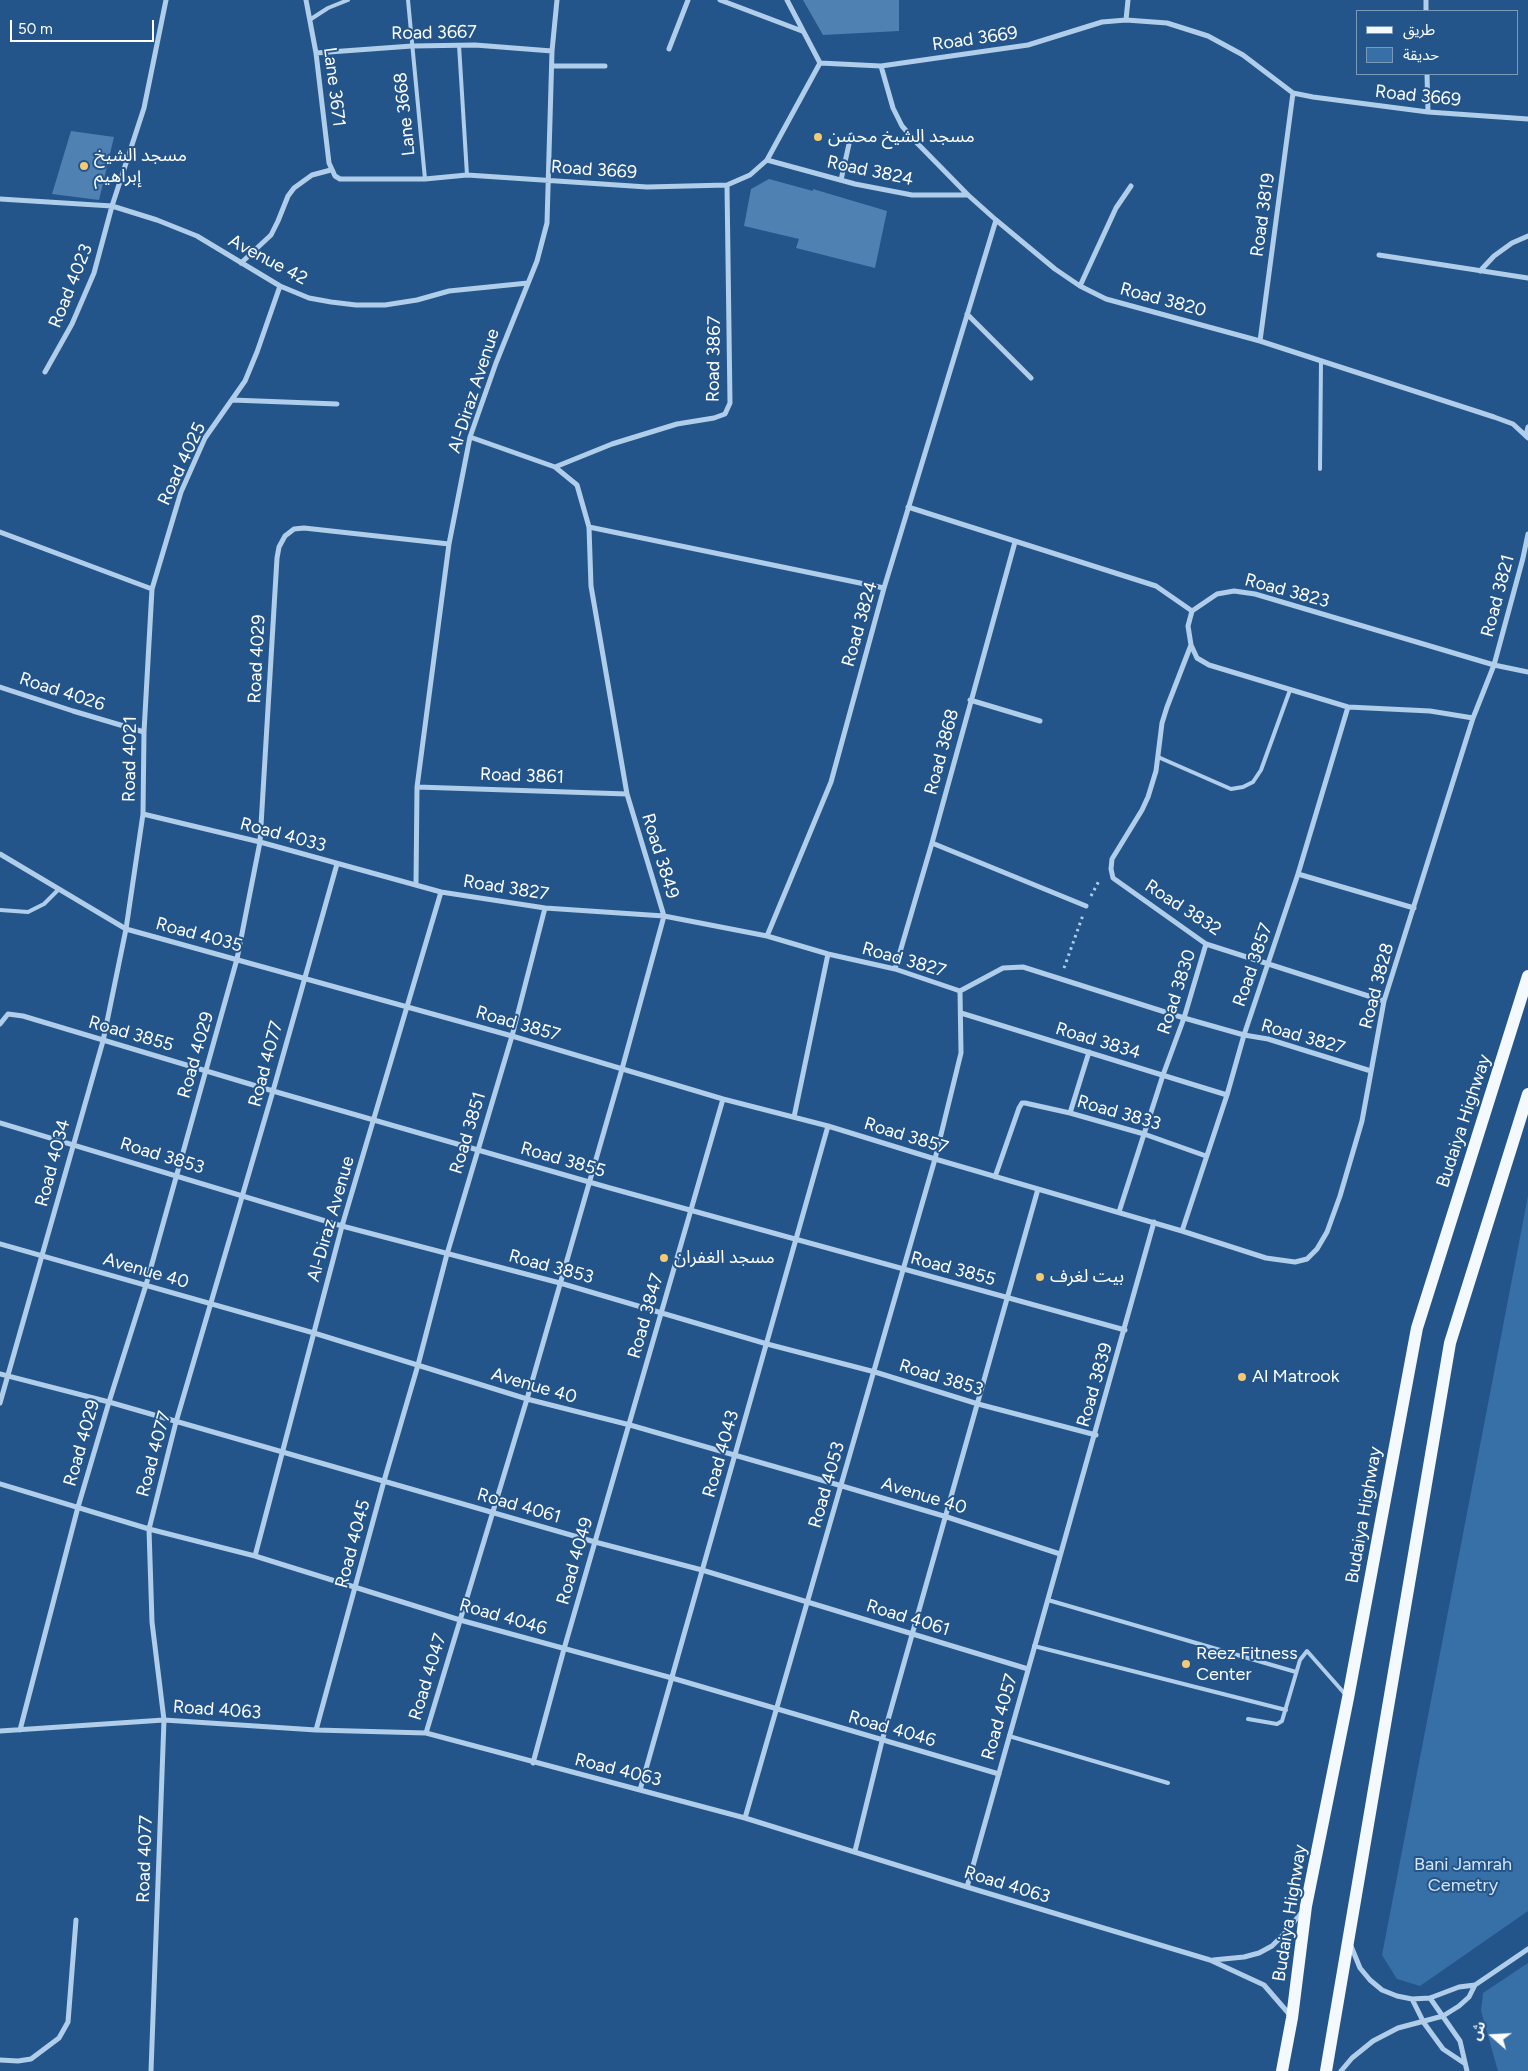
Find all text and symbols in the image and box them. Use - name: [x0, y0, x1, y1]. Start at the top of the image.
- scale bar: [12, 10, 156, 42]
- legend: [1356, 10, 1518, 75]
- text: 50 m: [18, 20, 53, 38]
- street label: Road 3667: [391, 21, 477, 45]
- text: طريق: [1403, 21, 1435, 39]
- street label: Road 3669: [931, 22, 1019, 56]
- street label: Lane 3671: [318, 46, 350, 128]
- text: حديقة: [1403, 46, 1439, 64]
- street label: Lane 3668: [390, 71, 420, 157]
- street label: Road 3669: [1374, 81, 1462, 111]
- place label: مسجد الشيخ محسن: [828, 126, 975, 148]
- marker: مسجد الشيخ محسن: [812, 131, 824, 143]
- place label: مسجد الشيخ إبراهيم: [94, 145, 187, 188]
- street label: Road 3824: [825, 151, 915, 191]
- street label: Road 3669: [550, 156, 638, 184]
- marker: مسجد الشيخ إبراهيم: [78, 160, 90, 172]
- street label: Road 3819: [1246, 172, 1280, 258]
- street label: Avenue 42: [225, 230, 311, 290]
- street label: Road 4023: [44, 241, 98, 331]
- street label: Road 3820: [1118, 278, 1208, 322]
- street label: Road 3867: [702, 316, 726, 402]
- street label: Al-Diraz Avenue: [444, 326, 504, 456]
- street label: Road 4025: [153, 419, 211, 509]
- street label: Road 3821: [1477, 553, 1519, 639]
- street label: Road 3823: [1242, 569, 1332, 613]
- street label: Road 3824: [837, 579, 883, 669]
- street label: Road 4029: [244, 614, 270, 704]
- street label: Road 4026: [16, 668, 108, 716]
- street label: Road 3868: [920, 707, 964, 797]
- street label: Road 4021: [118, 716, 142, 802]
- street label: Road 3861: [479, 764, 565, 788]
- street label: Road 3849: [637, 811, 683, 901]
- street label: Road 4033: [238, 813, 328, 857]
- street label: Road 3827: [462, 871, 550, 905]
- street label: Road 3832: [1141, 875, 1225, 941]
- street label: Road 4035: [153, 913, 245, 957]
- street label: Road 3857: [1229, 920, 1277, 1010]
- street label: Road 3827: [859, 938, 949, 982]
- street label: Road 3828: [1355, 941, 1399, 1031]
- street label: Road 3830: [1153, 947, 1201, 1037]
- street label: Road 3857: [473, 1002, 563, 1046]
- street label: Road 4029: [173, 1009, 219, 1101]
- street label: Road 3855: [86, 1012, 176, 1056]
- street label: Road 3827: [1258, 1015, 1348, 1059]
- street label: Road 3834: [1053, 1018, 1143, 1064]
- street label: Road 4077: [244, 1019, 288, 1109]
- street label: Budaiya Highway: [1432, 1052, 1496, 1190]
- street label: Road 3851: [445, 1089, 491, 1177]
- street label: Road 3833: [1075, 1091, 1163, 1135]
- street label: Road 3857: [861, 1113, 951, 1159]
- street label: Road 4034: [31, 1117, 75, 1209]
- street label: Road 3853: [117, 1133, 207, 1179]
- street label: Road 3855: [518, 1138, 608, 1182]
- street label: Al-Diraz Avenue: [303, 1154, 359, 1284]
- street label: Road 3853: [506, 1245, 596, 1289]
- place label: مسجد الغفران: [674, 1247, 775, 1269]
- street label: Road 3855: [908, 1247, 998, 1291]
- street label: Avenue 40: [101, 1248, 191, 1294]
- marker: مسجد الغفران: [658, 1252, 670, 1264]
- place label: بيت لغرف: [1050, 1266, 1124, 1288]
- street label: Road 3847: [624, 1271, 668, 1361]
- marker: بيت لغرف: [1034, 1271, 1046, 1283]
- street label: Road 3839: [1073, 1340, 1117, 1430]
- street label: Road 3853: [896, 1355, 986, 1401]
- street label: Avenue 40: [489, 1363, 579, 1409]
- place label: Al Matrook: [1252, 1366, 1339, 1388]
- marker: Al Matrook: [1236, 1371, 1248, 1383]
- street label: Road 4029: [59, 1397, 105, 1489]
- street label: Road 4043: [698, 1408, 744, 1500]
- street label: Road 4077: [132, 1409, 176, 1499]
- street label: Road 4053: [804, 1439, 850, 1531]
- street label: Budaiya Highway: [1341, 1445, 1387, 1585]
- street label: Avenue 40: [879, 1473, 969, 1519]
- street label: Road 4061: [475, 1484, 563, 1528]
- street label: Road 4045: [331, 1498, 375, 1590]
- street label: Road 4049: [552, 1515, 598, 1607]
- street label: Road 4046: [457, 1594, 549, 1640]
- street label: Road 4061: [864, 1595, 952, 1641]
- street label: Road 4047: [405, 1631, 451, 1723]
- place label: Reez Fitness Center: [1196, 1643, 1298, 1686]
- marker: Reez Fitness Center: [1180, 1658, 1192, 1670]
- street label: Road 4057: [977, 1671, 1023, 1763]
- street label: Road 4063: [172, 1696, 262, 1724]
- street label: Road 4046: [846, 1706, 938, 1752]
- street label: Road 4063: [572, 1749, 664, 1791]
- street label: Road 4077: [133, 1815, 157, 1903]
- street label: Budaiya Highway: [1269, 1843, 1311, 1983]
- park label: Bani Jamrah Cemetry: [1414, 1854, 1512, 1896]
- street label: Road 4063: [961, 1862, 1053, 1908]
- north arrow: [1468, 2011, 1518, 2061]
- text: ش: [1467, 2019, 1490, 2043]

